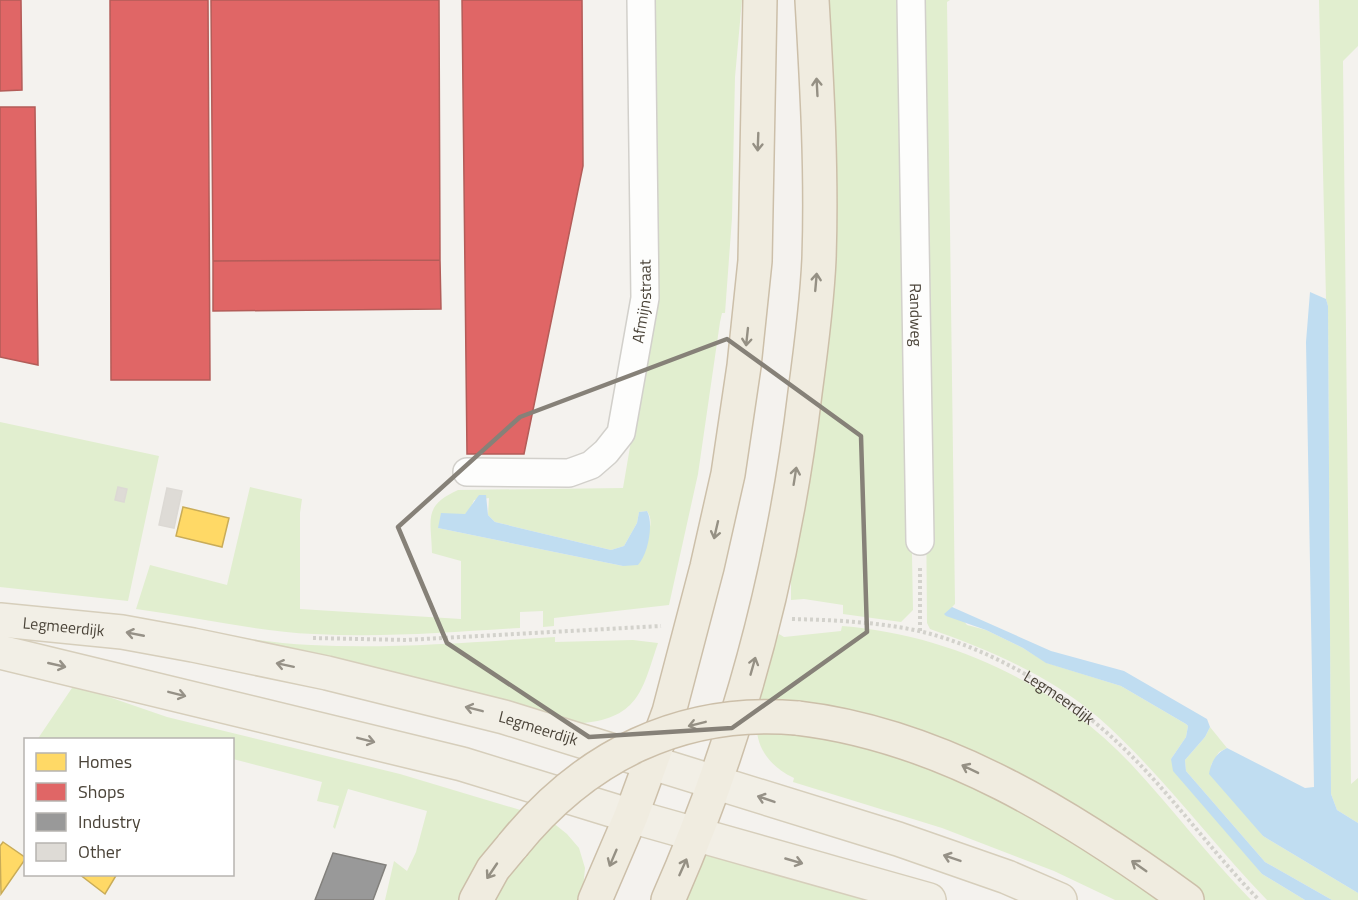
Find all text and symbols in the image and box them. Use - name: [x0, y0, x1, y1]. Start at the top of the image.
- one-way arrow: [811, 78, 822, 98]
- one-way arrow: [753, 132, 764, 152]
- street label: Afmijnstraat: [625, 259, 657, 345]
- one-way arrow: [811, 273, 822, 293]
- street label: Randweg: [904, 283, 929, 347]
- one-way arrow: [741, 327, 752, 346]
- one-way arrow: [789, 467, 800, 486]
- one-way arrow: [710, 520, 722, 539]
- street label: Legmeerdijk: [22, 610, 106, 642]
- one-way arrow: [126, 628, 145, 639]
- one-way arrow: [748, 657, 759, 676]
- one-way arrow: [275, 658, 294, 670]
- one-way arrow: [47, 660, 66, 672]
- street label: Legmeerdijk: [1019, 664, 1101, 730]
- one-way arrow: [167, 689, 186, 701]
- one-way arrow: [465, 703, 484, 715]
- street label: Legmeerdijk: [496, 704, 581, 751]
- one-way arrow: [688, 719, 707, 731]
- one-way arrow: [356, 735, 375, 747]
- legend: [24, 738, 234, 876]
- text: Homes: [78, 748, 132, 775]
- one-way arrow: [962, 763, 980, 775]
- text: Shops: [78, 778, 125, 805]
- one-way arrow: [757, 793, 776, 804]
- text: Industry: [78, 808, 141, 835]
- text: Other: [78, 838, 121, 865]
- one-way arrow: [607, 848, 618, 867]
- one-way arrow: [943, 851, 962, 862]
- one-way arrow: [784, 856, 803, 867]
- one-way arrow: [678, 858, 689, 876]
- one-way arrow: [1132, 860, 1148, 872]
- one-way arrow: [486, 862, 498, 879]

